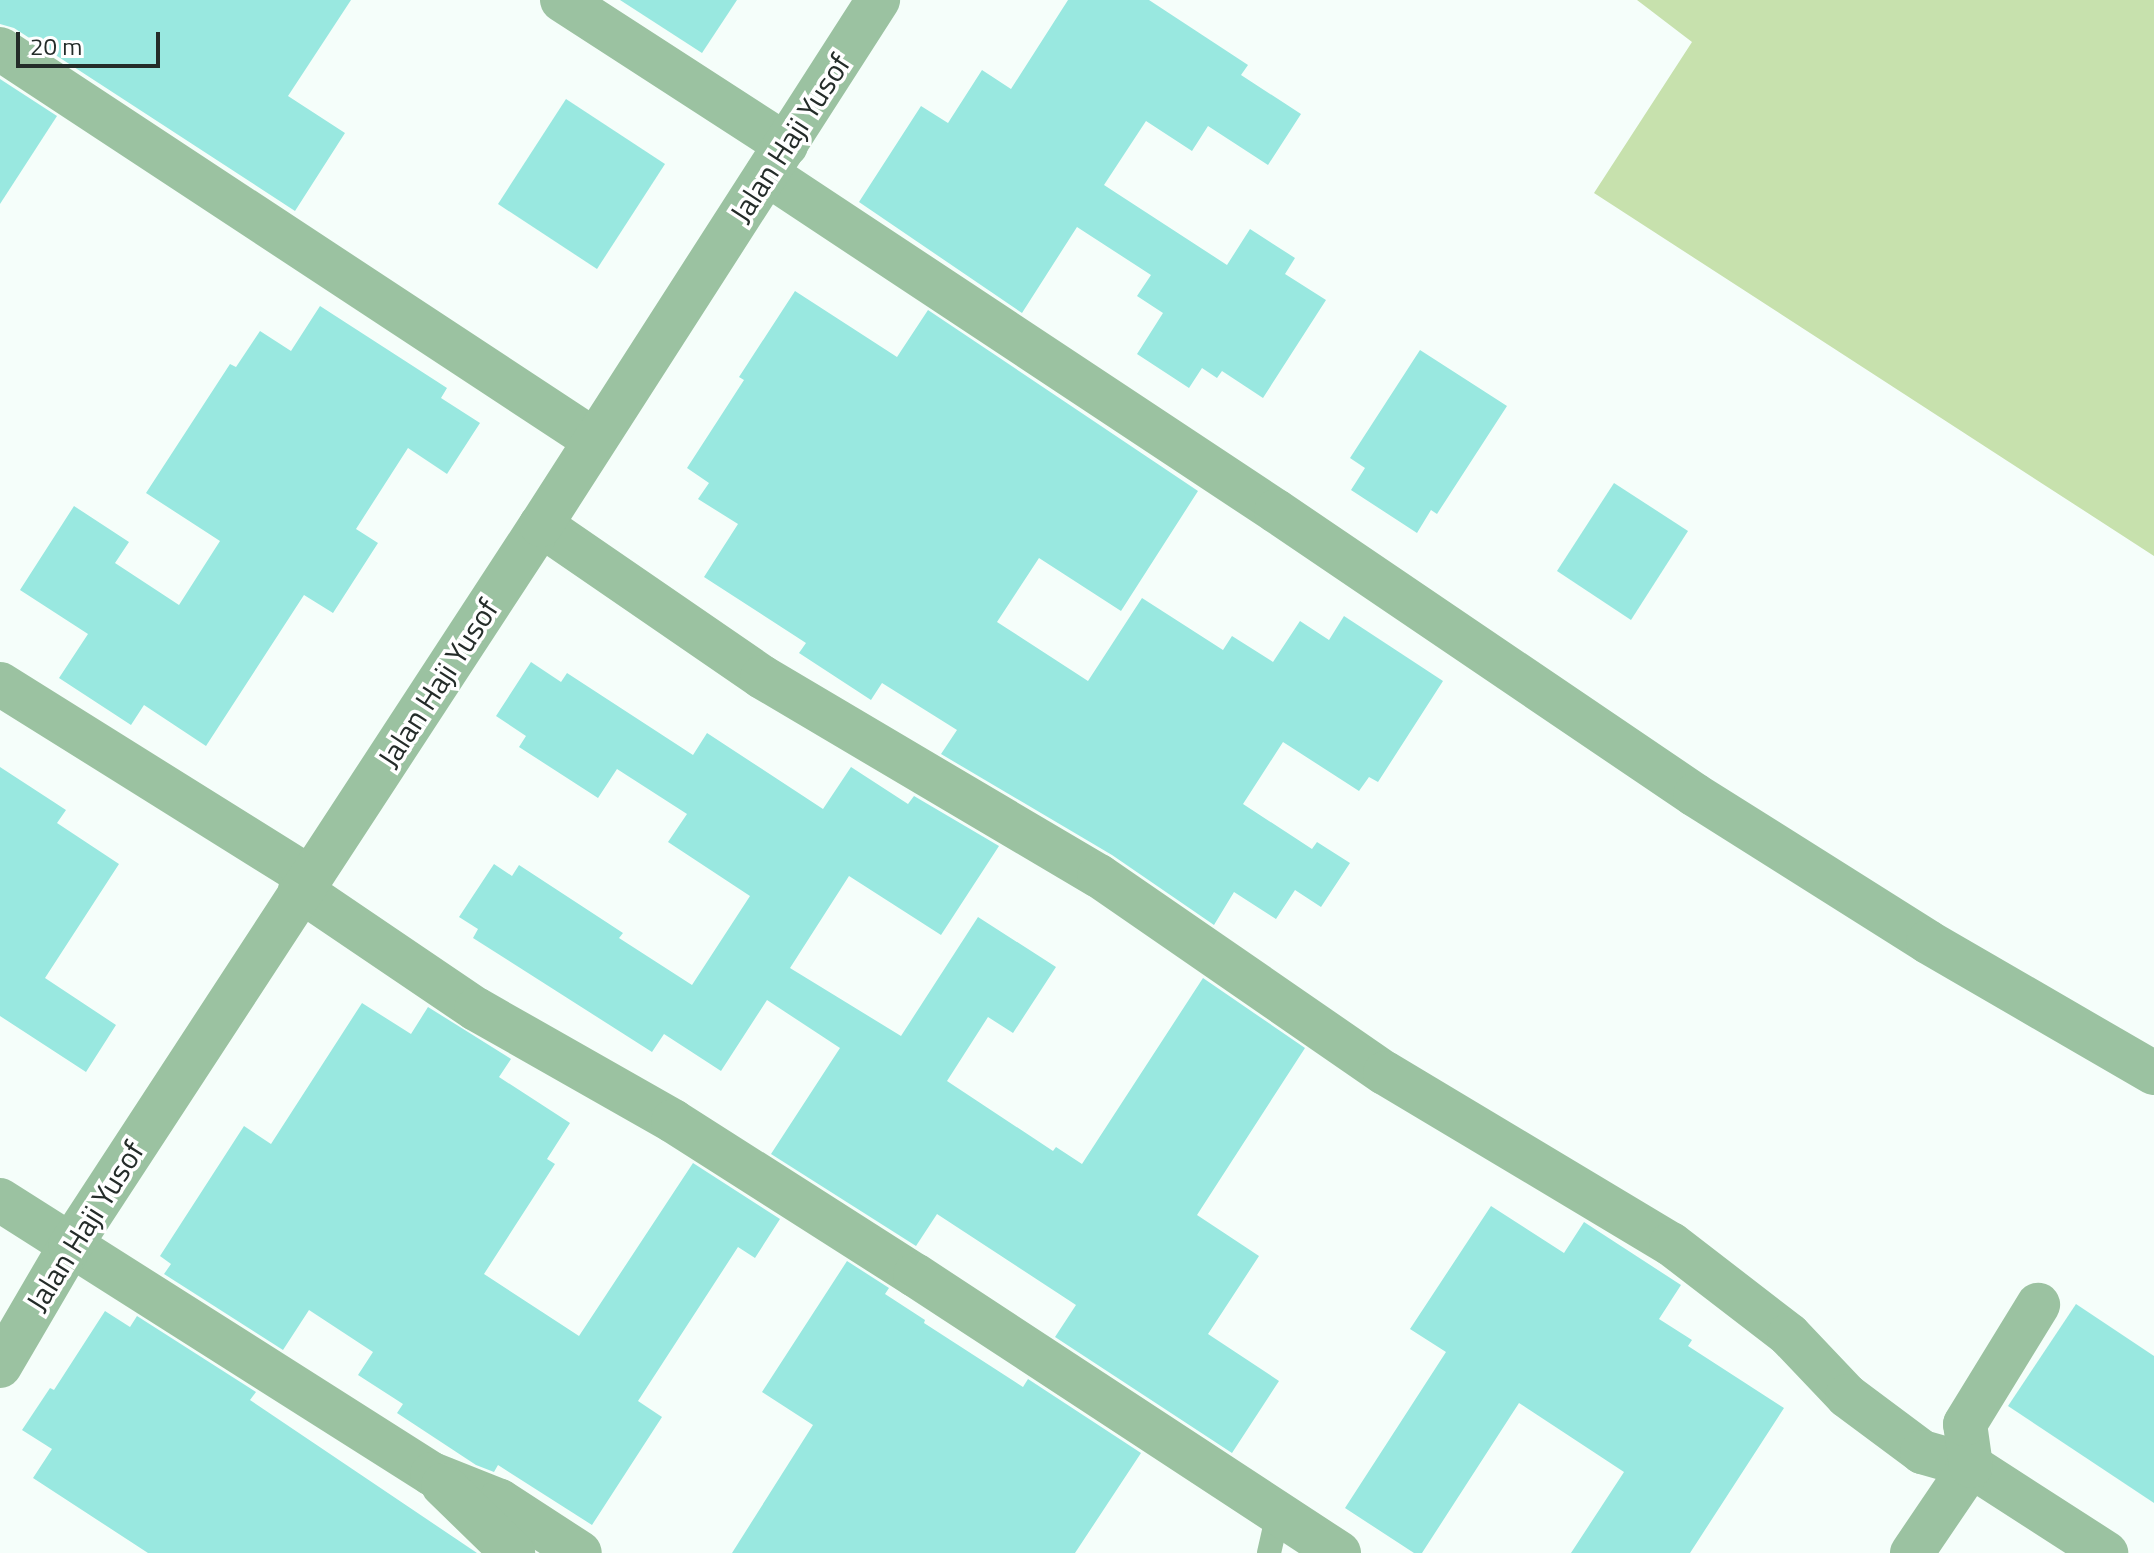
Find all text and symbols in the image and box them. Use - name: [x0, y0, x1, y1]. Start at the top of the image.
- scale bar: [20, 16, 164, 66]
- text: 20 m: [30, 28, 82, 64]
- street label: Jalan Haji Yusof: [722, 47, 858, 229]
- street label: Jalan Haji Yusof: [370, 592, 506, 774]
- street label: Jalan Haji Yusof: [18, 1134, 152, 1318]

